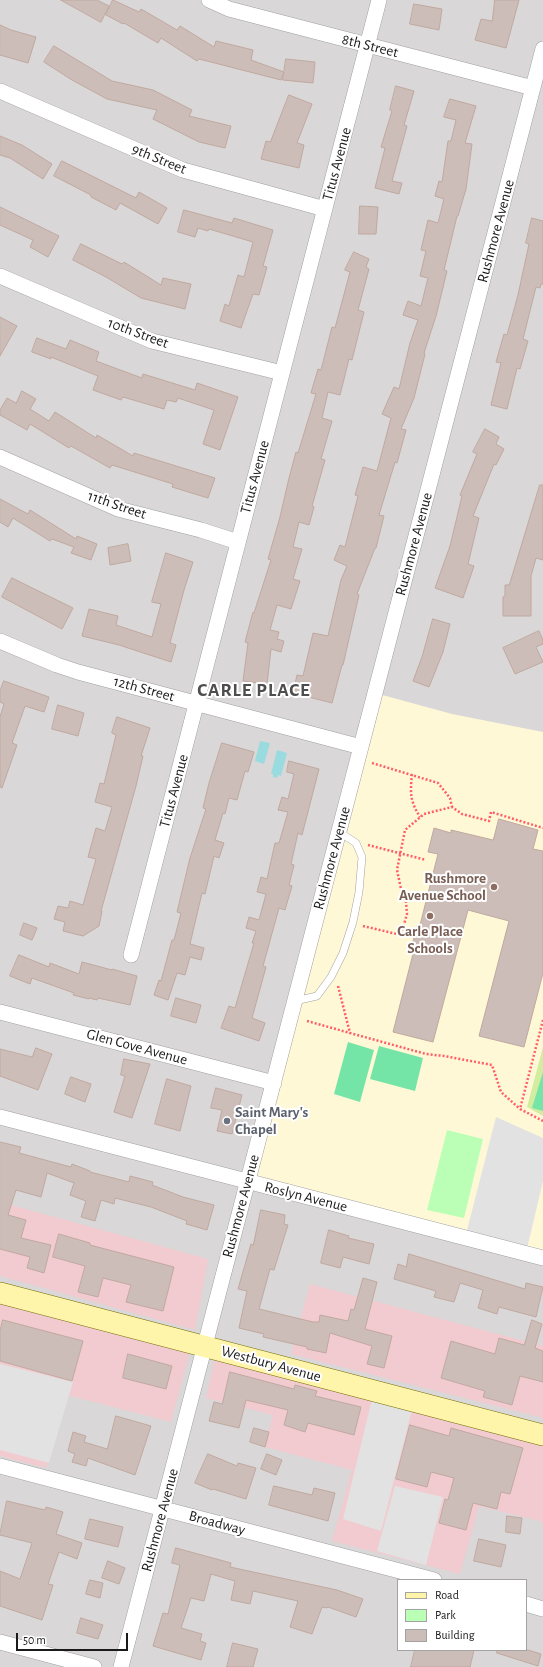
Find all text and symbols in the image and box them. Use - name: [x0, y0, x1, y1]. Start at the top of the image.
- street label: 8th Street: [340, 30, 400, 62]
- street label: Titus Avenue: [319, 125, 355, 203]
- street label: 9th Street: [129, 140, 189, 178]
- street label: Rushmore Avenue: [474, 177, 518, 285]
- street label: 10th Street: [105, 314, 171, 352]
- street label: Titus Avenue: [237, 438, 273, 516]
- street label: 11th Street: [85, 487, 149, 523]
- street label: Rushmore Avenue: [392, 490, 436, 598]
- street label: 12th Street: [112, 672, 176, 706]
- district label: CARLE PLACE: [197, 679, 311, 701]
- street label: Titus Avenue: [156, 752, 192, 830]
- street label: Rushmore Avenue: [310, 804, 354, 912]
- place label: Rushmore Avenue School: [399, 869, 486, 904]
- marker: Rushmore Avenue School: [489, 882, 499, 892]
- marker: Carle Place Schools: [425, 911, 435, 921]
- place label: Carle Place Schools: [397, 922, 463, 957]
- street label: Glen Cove Avenue: [85, 1025, 189, 1069]
- place label: Saint Mary's Chapel: [235, 1103, 308, 1138]
- marker: Saint Mary's Chapel: [222, 1116, 232, 1126]
- street label: Rushmore Avenue: [219, 1152, 263, 1260]
- street label: Roslyn Avenue: [263, 1178, 349, 1216]
- street label: Westbury Avenue: [219, 1342, 323, 1386]
- street label: Rushmore Avenue: [138, 1466, 182, 1574]
- street label: Broadway: [187, 1507, 247, 1539]
- legend: [397, 1579, 527, 1651]
- text: Road: [435, 1589, 459, 1601]
- text: Park: [435, 1609, 456, 1621]
- scale bar: [18, 1625, 130, 1651]
- text: Building: [435, 1629, 475, 1641]
- text: 50 m: [23, 1634, 46, 1646]

